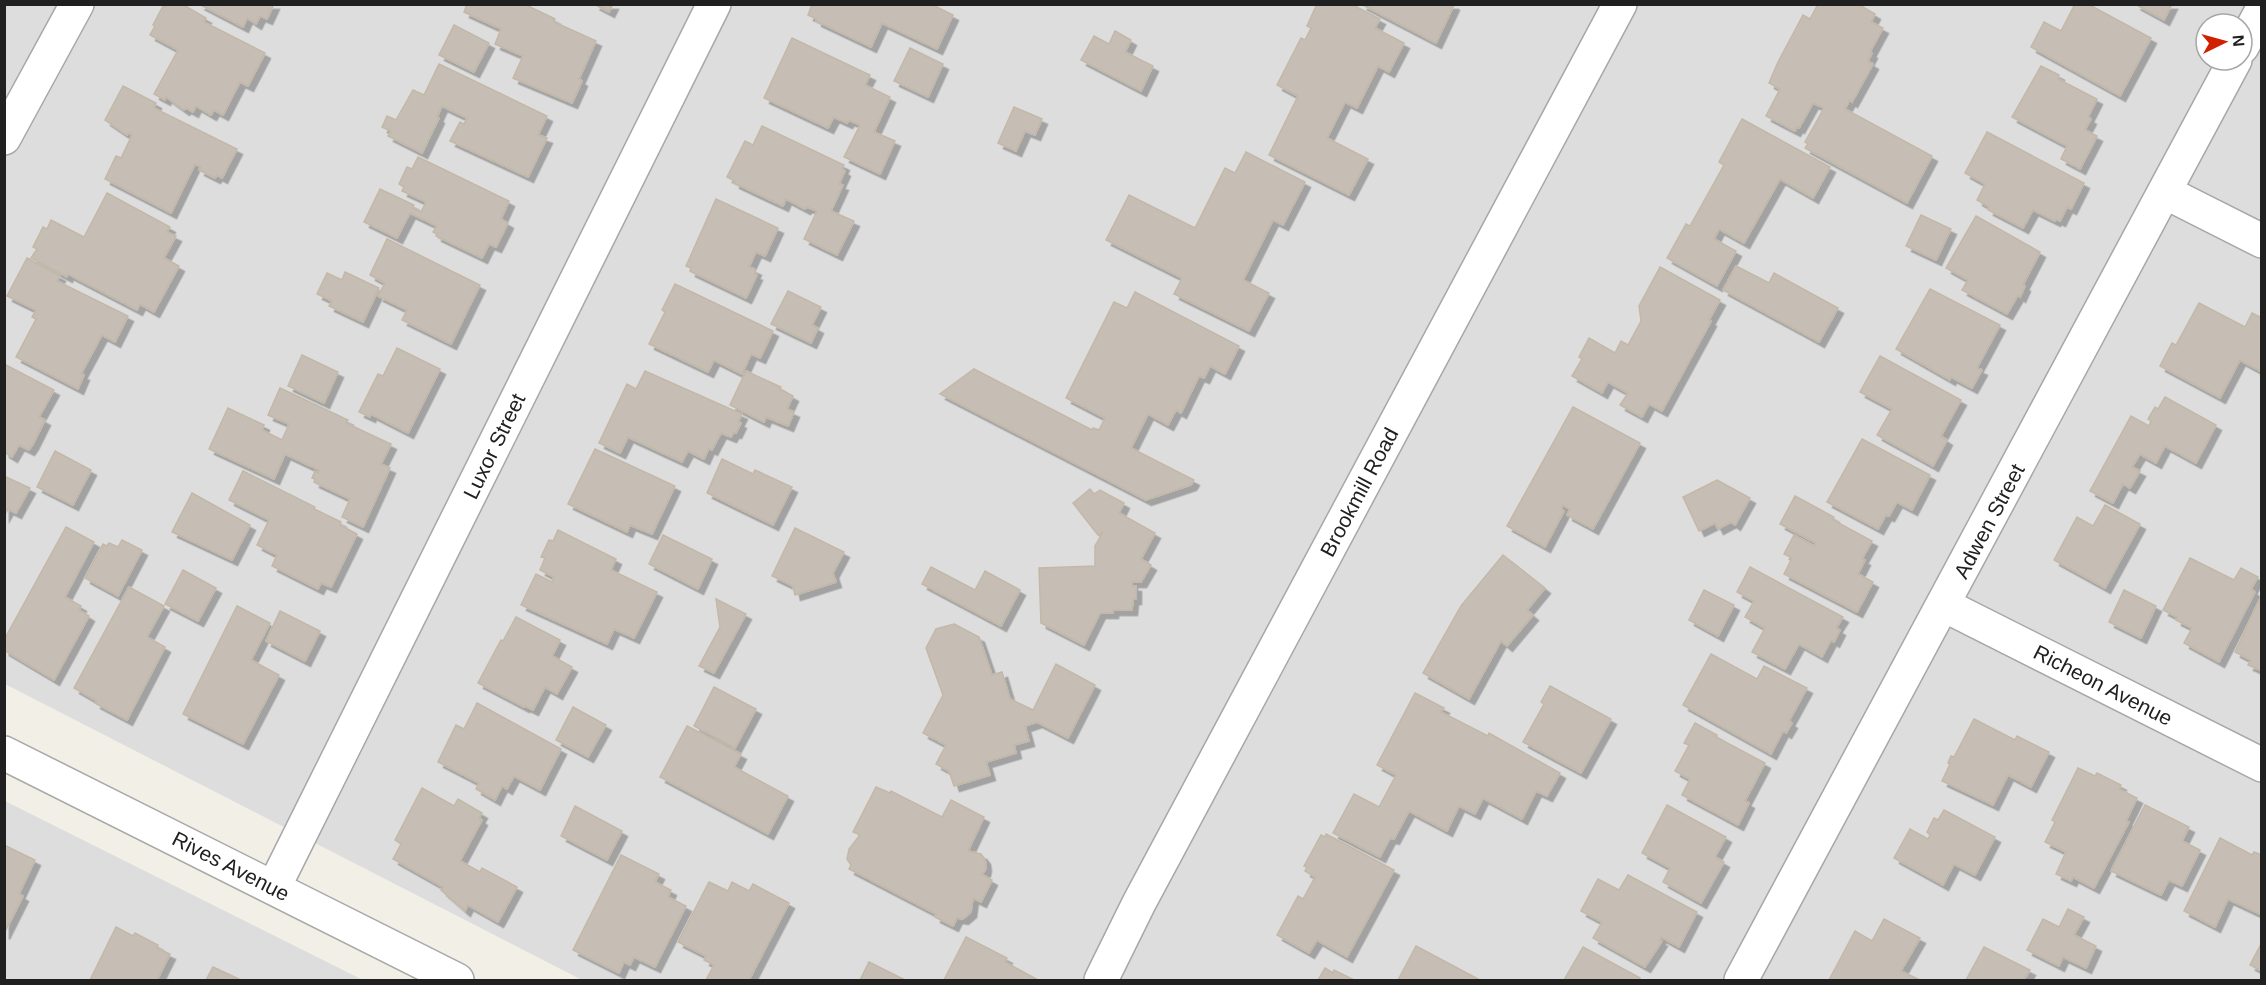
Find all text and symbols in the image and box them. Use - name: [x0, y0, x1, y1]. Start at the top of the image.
- north arrow: [2194, 12, 2254, 72]
- text: N: [2229, 34, 2247, 47]
- street label: Luxor Street: [459, 389, 529, 502]
- street label: Brookmill Road: [1315, 424, 1403, 560]
- street label: Adwen Street: [1949, 460, 2029, 582]
- street label: Richeon Avenue: [2030, 640, 2176, 730]
- street label: Rives Avenue: [169, 827, 293, 905]

